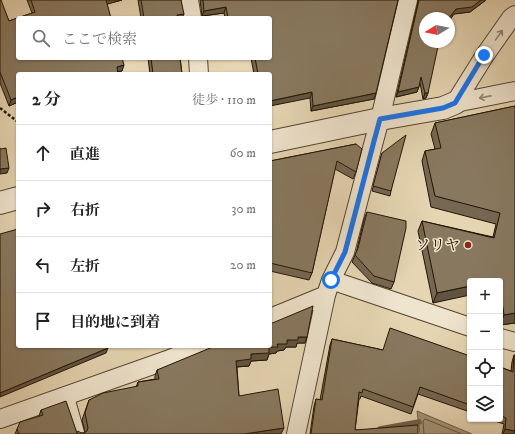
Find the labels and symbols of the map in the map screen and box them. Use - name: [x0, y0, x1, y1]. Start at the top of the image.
- north arrow: [419, 12, 455, 48]
- one-way arrow: [495, 30, 503, 41]
- route end: [475, 46, 493, 64]
- one-way arrow: [479, 93, 492, 101]
- place label: ソリヤ: [415, 236, 460, 255]
- marker: ソリヤ: [463, 240, 473, 250]
- route start: [322, 271, 340, 289]

